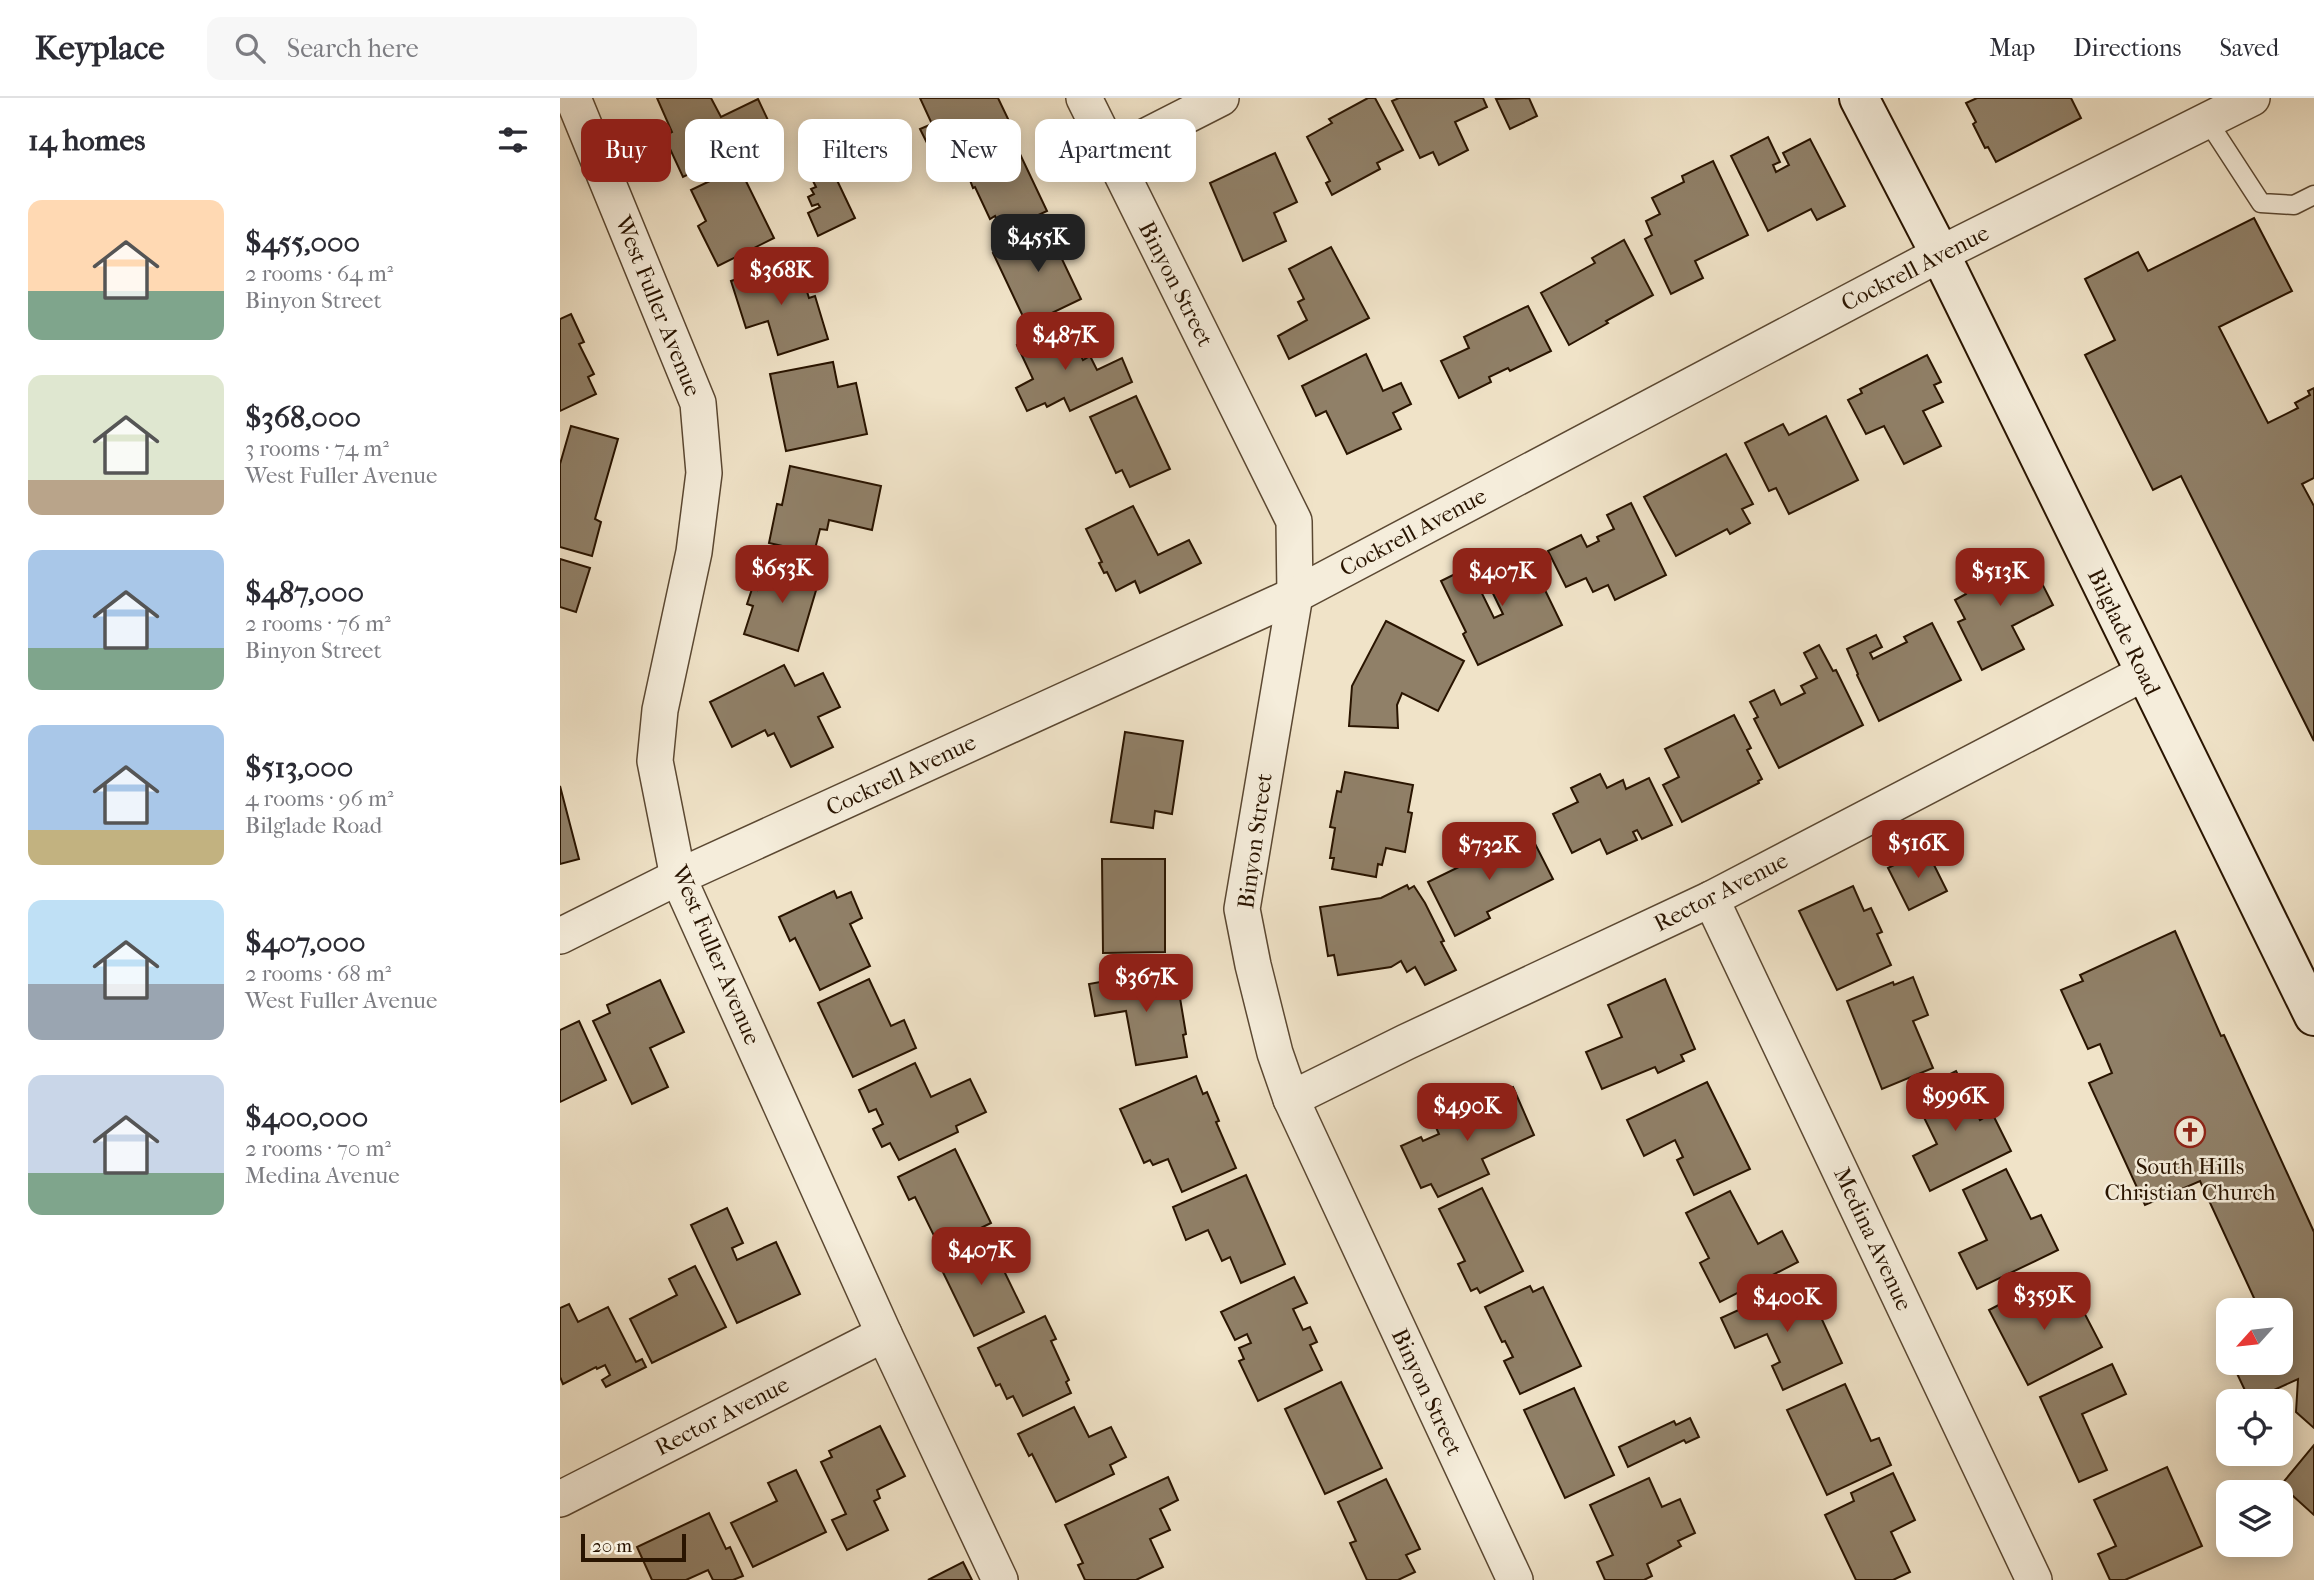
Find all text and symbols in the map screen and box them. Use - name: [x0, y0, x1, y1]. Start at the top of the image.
- search box: [207, 17, 697, 80]
- text: Keyplace: [35, 29, 165, 68]
- icon: search: [231, 29, 269, 67]
- text: Search here: [287, 33, 419, 64]
- text: Map: [1989, 34, 2035, 62]
- text: Directions: [2073, 34, 2181, 62]
- text: Saved: [2219, 34, 2279, 62]
- chip: Buy: [581, 119, 671, 182]
- chip: Rent: [685, 119, 784, 182]
- chip: Filters: [798, 119, 912, 182]
- chip: New: [926, 119, 1021, 182]
- chip: Apartment: [1035, 119, 1196, 182]
- icon: filters: [494, 121, 532, 159]
- text: 14 homes: [28, 123, 145, 158]
- street label: West Fuller Avenue: [609, 211, 707, 400]
- pin: $455K: [989, 214, 1087, 274]
- street label: Binyon Street: [1133, 217, 1219, 351]
- street label: Cockrell Avenue: [1837, 219, 1993, 317]
- text: $455K: [1007, 223, 1069, 250]
- text: $455,000: [245, 225, 360, 260]
- icon: home: [84, 228, 168, 312]
- pin: $368K: [732, 248, 830, 307]
- text: $368K: [750, 256, 812, 283]
- text: 2 rooms · 64 m²: [245, 260, 393, 287]
- text: Binyon Street: [245, 287, 382, 314]
- pin: $487K: [1016, 313, 1114, 372]
- text: $487K: [1032, 321, 1098, 348]
- text: $368,000: [245, 400, 361, 435]
- icon: home: [84, 403, 168, 487]
- text: 3 rooms · 74 m²: [245, 435, 389, 462]
- text: West Fuller Avenue: [245, 462, 437, 489]
- street label: Cockrell Avenue: [1335, 482, 1491, 582]
- pin: $653K: [733, 546, 831, 605]
- pin: $407K: [1453, 548, 1551, 608]
- pin: $513K: [1951, 548, 2049, 608]
- text: $653K: [751, 554, 813, 581]
- text: $407K: [1469, 557, 1535, 584]
- text: $513K: [1972, 557, 2028, 584]
- street label: Bilglade Road: [2082, 564, 2166, 700]
- text: $487,000: [245, 575, 364, 610]
- icon: home: [84, 578, 168, 662]
- text: 2 rooms · 76 m²: [245, 610, 391, 637]
- text: Binyon Street: [245, 637, 382, 664]
- street label: Cockrell Avenue: [822, 729, 980, 821]
- text: $513,000: [245, 750, 353, 785]
- icon: home: [84, 753, 168, 837]
- street label: Binyon Street: [1232, 771, 1278, 911]
- text: 4 rooms · 96 m²: [245, 785, 394, 812]
- text: Bilglade Road: [245, 812, 382, 839]
- pin: $516K: [1869, 820, 1967, 880]
- pin: $732K: [1440, 822, 1538, 882]
- text: $516K: [1888, 829, 1948, 856]
- text: $732K: [1458, 831, 1520, 858]
- street label: Rector Avenue: [1650, 847, 1792, 937]
- street label: West Fuller Avenue: [666, 860, 766, 1049]
- text: $407,000: [245, 925, 366, 960]
- icon: home: [84, 928, 168, 1012]
- pin: $367K: [1097, 954, 1195, 1014]
- text: 2 rooms · 68 m²: [245, 960, 391, 987]
- text: $367K: [1115, 963, 1177, 990]
- text: West Fuller Avenue: [245, 987, 437, 1014]
- pin: $996K: [1906, 1074, 2004, 1133]
- text: $996K: [1922, 1082, 1988, 1109]
- pin: $490K: [1418, 1084, 1516, 1143]
- text: $490K: [1433, 1092, 1501, 1119]
- text: $400,000: [245, 1100, 368, 1135]
- icon: home: [84, 1103, 168, 1187]
- church icon: South Hills Christian Church: [2173, 1115, 2207, 1149]
- text: 2 rooms · 70 m²: [245, 1135, 391, 1162]
- place label: South Hills Christian Church: [2104, 1153, 2276, 1206]
- text: Medina Avenue: [245, 1162, 400, 1189]
- street label: Medina Avenue: [1828, 1163, 1918, 1315]
- pin: $407K: [932, 1228, 1030, 1287]
- text: $407K: [948, 1236, 1014, 1263]
- pin: $359K: [1995, 1272, 2093, 1332]
- pin: $400K: [1738, 1274, 1836, 1334]
- text: $359K: [2014, 1281, 2074, 1308]
- text: $400K: [1753, 1283, 1821, 1310]
- north arrow: [2216, 1298, 2292, 1376]
- map controls: [2216, 1298, 2293, 1557]
- street label: Binyon Street: [1386, 1324, 1468, 1460]
- street label: Rector Avenue: [651, 1371, 793, 1461]
- button: locate: [2216, 1389, 2293, 1466]
- button: layers: [2216, 1480, 2293, 1557]
- scale bar: [581, 1531, 686, 1563]
- text: 20 m: [592, 1535, 632, 1557]

